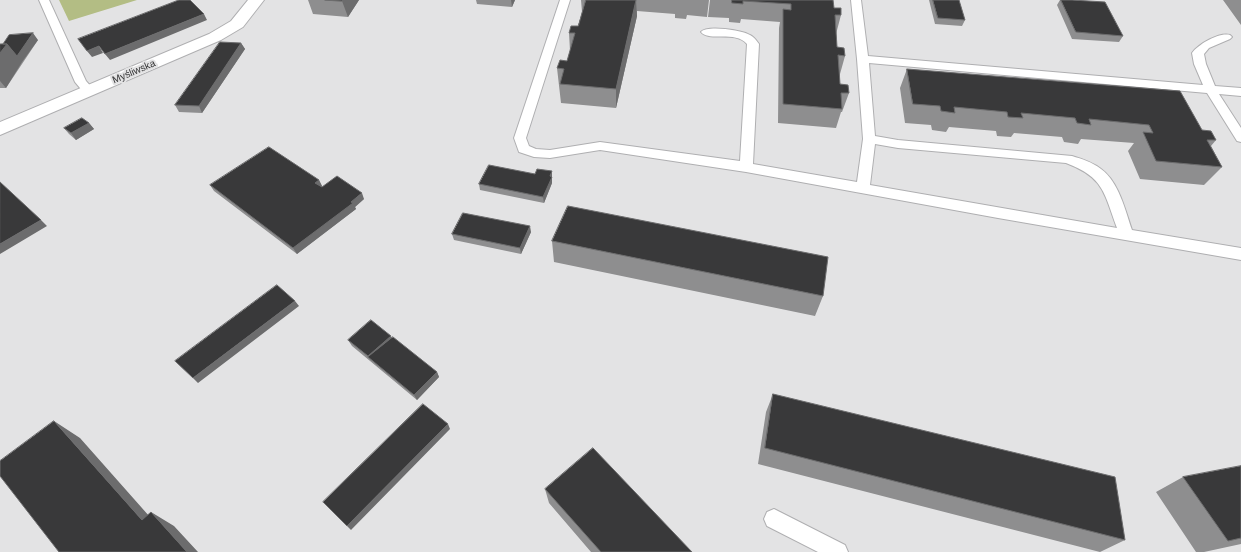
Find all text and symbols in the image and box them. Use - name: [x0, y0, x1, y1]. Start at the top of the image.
- street label: Myśliwska: [111, 58, 157, 86]

